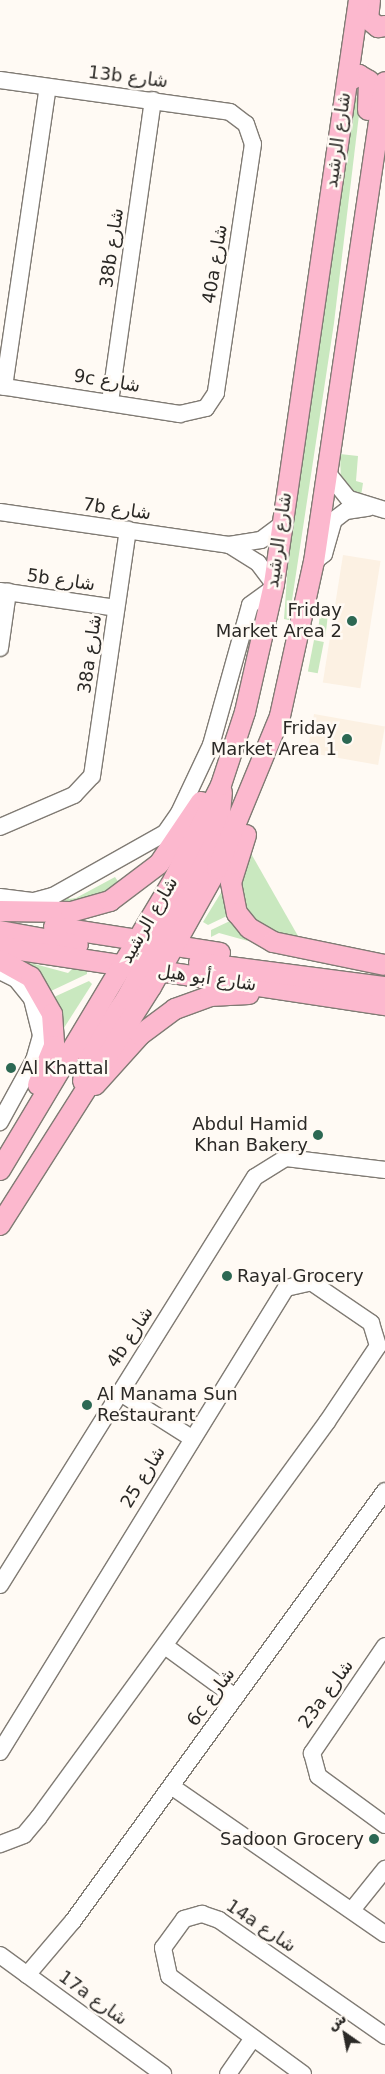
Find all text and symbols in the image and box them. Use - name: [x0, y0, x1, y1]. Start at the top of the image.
- street label: 13b شارع: [87, 61, 169, 93]
- street label: شارع الرشيد: [321, 91, 355, 189]
- street label: 38b شارع: [96, 207, 128, 289]
- street label: 40a شارع: [198, 223, 232, 305]
- street label: 9c شارع: [72, 365, 142, 397]
- street label: شارع الرشيد: [262, 491, 296, 589]
- street label: 7b شارع: [82, 494, 152, 524]
- street label: 5b شارع: [26, 565, 96, 595]
- place label: Friday Market Area 2: [216, 600, 342, 642]
- street label: 38a شارع: [74, 613, 106, 695]
- marker: Friday Market Area 2: [346, 615, 358, 627]
- place label: Friday Market Area 1: [211, 718, 337, 761]
- marker: Friday Market Area 1: [341, 733, 353, 745]
- street label: شارع الرشيد: [116, 873, 182, 967]
- street label: شارع أبو هيل: [156, 960, 258, 996]
- place label: Al Khattal: [21, 1057, 108, 1079]
- marker: Al Khattal: [5, 1062, 17, 1074]
- place label: Abdul Hamid Khan Bakery: [192, 1114, 308, 1156]
- marker: Abdul Hamid Khan Bakery: [312, 1129, 324, 1141]
- place label: Rayal Grocery: [237, 1265, 364, 1287]
- marker: Rayal Grocery: [221, 1270, 233, 1282]
- street label: 4b شارع: [102, 1302, 158, 1372]
- place label: Al Manama Sun Restaurant: [97, 1384, 238, 1426]
- marker: Al Manama Sun Restaurant: [81, 1399, 93, 1411]
- street label: شارع 25: [116, 1442, 170, 1512]
- street label: 23a شارع: [294, 1655, 358, 1733]
- street label: 6c شارع: [183, 1664, 239, 1730]
- place label: Sadoon Grocery: [220, 1828, 364, 1850]
- marker: Sadoon Grocery: [368, 1833, 380, 1845]
- street label: 14a شارع: [222, 1895, 300, 1957]
- street label: 17a شارع: [54, 1966, 132, 2030]
- north arrow: [320, 2009, 370, 2059]
- text: ش: [324, 2009, 349, 2033]

